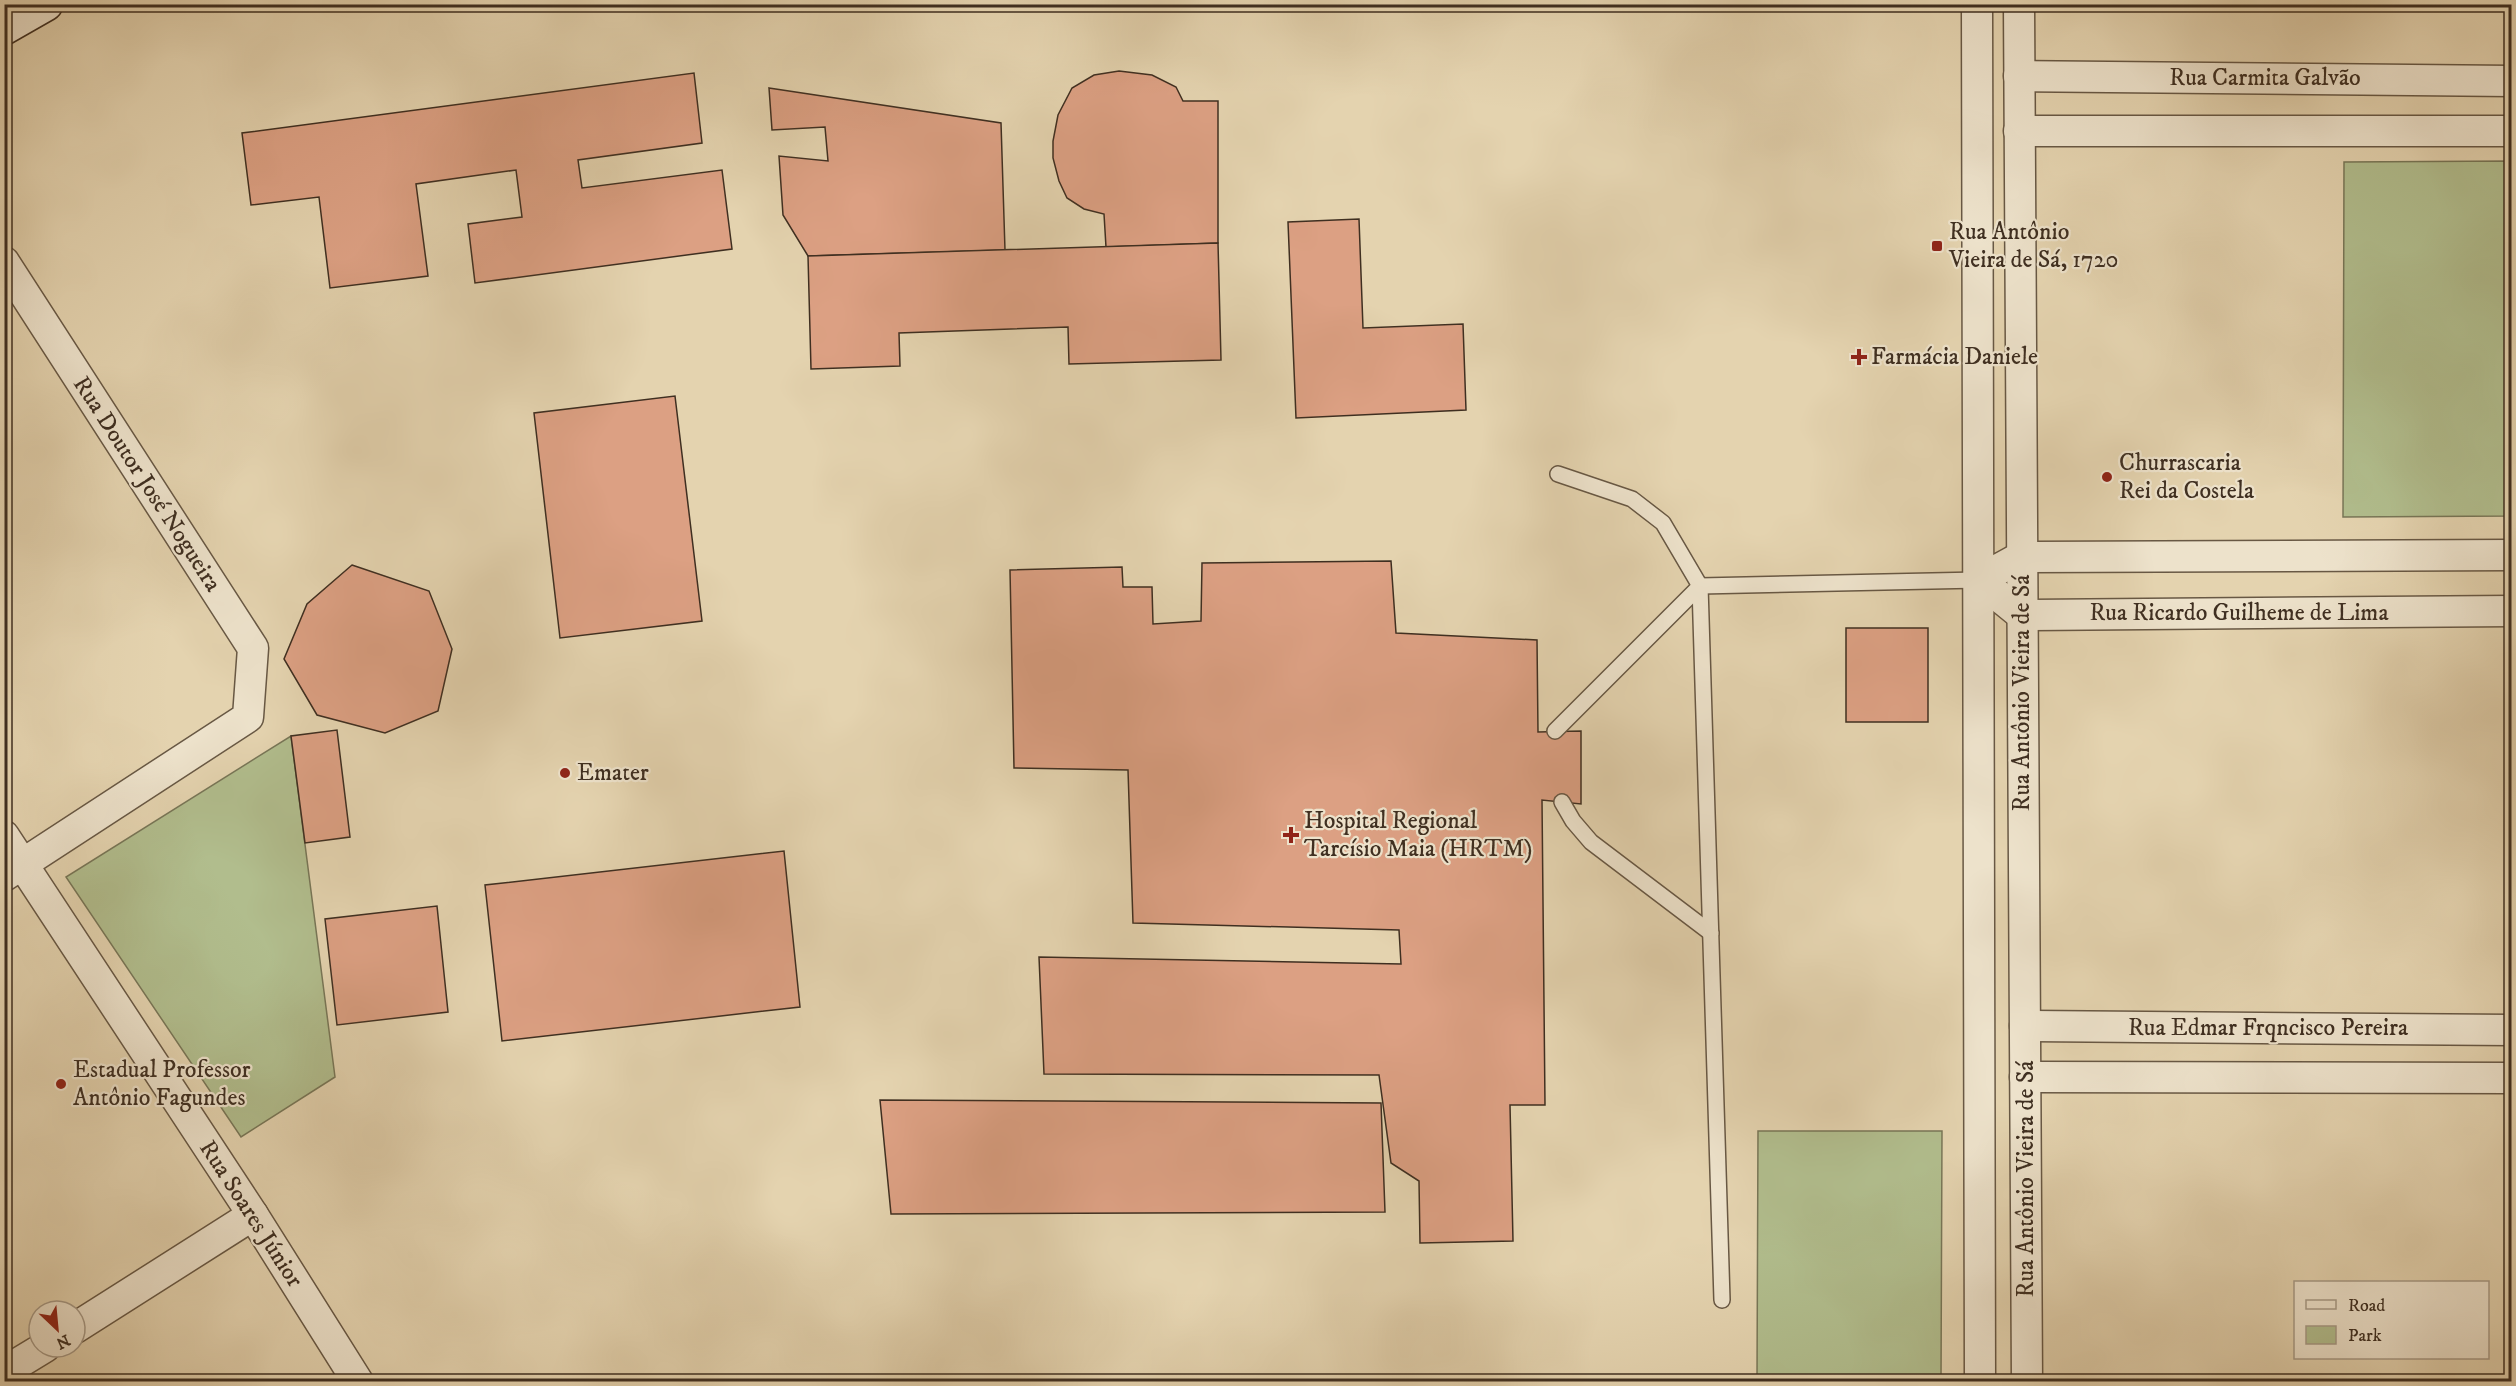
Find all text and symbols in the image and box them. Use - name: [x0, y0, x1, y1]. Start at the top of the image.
- street label: Rua Carmita Galvão: [2169, 63, 2361, 93]
- place label: Rua Antônio Vieira de Sá, 1720: [1948, 217, 2118, 275]
- marker: Rua Antônio Vieira de Sá, 1720: [1930, 239, 1944, 253]
- place label: Farmácia Daniele: [1871, 342, 2038, 372]
- marker: Farmácia Daniele: [1852, 350, 1866, 364]
- street label: Rua Doutor José Nogueira: [66, 371, 228, 598]
- place label: Churrascaria Rei da Costela: [2119, 448, 2255, 506]
- marker: Churrascaria Rei da Costela: [2100, 470, 2114, 484]
- street label: Rua Antônio Vieira de Sá: [2007, 574, 2037, 811]
- street label: Rua Ricardo Guilheme de Lima: [2089, 598, 2389, 628]
- place label: Emater: [577, 758, 649, 788]
- marker: Emater: [558, 766, 572, 780]
- place label: Hospital Regional Tarcísio Maia (HRTM): [1304, 806, 1533, 864]
- marker: Hospital Regional Tarcísio Maia (HRTM): [1282, 826, 1300, 844]
- street label: Rua Edmar Frqncisco Pereira: [2128, 1013, 2409, 1043]
- place label: Estadual Professor Antônio Fagundes: [73, 1055, 251, 1113]
- street label: Rua Antônio Vieira de Sá: [2011, 1060, 2041, 1297]
- marker: Estadual Professor Antônio Fagundes: [54, 1077, 68, 1091]
- street label: Rua Soares Júnior: [192, 1135, 310, 1293]
- legend: [2294, 1281, 2489, 1359]
- text: Road: [2348, 1295, 2385, 1317]
- north arrow: [27, 1299, 87, 1359]
- text: Park: [2348, 1325, 2382, 1347]
- text: N: [53, 1330, 73, 1353]

